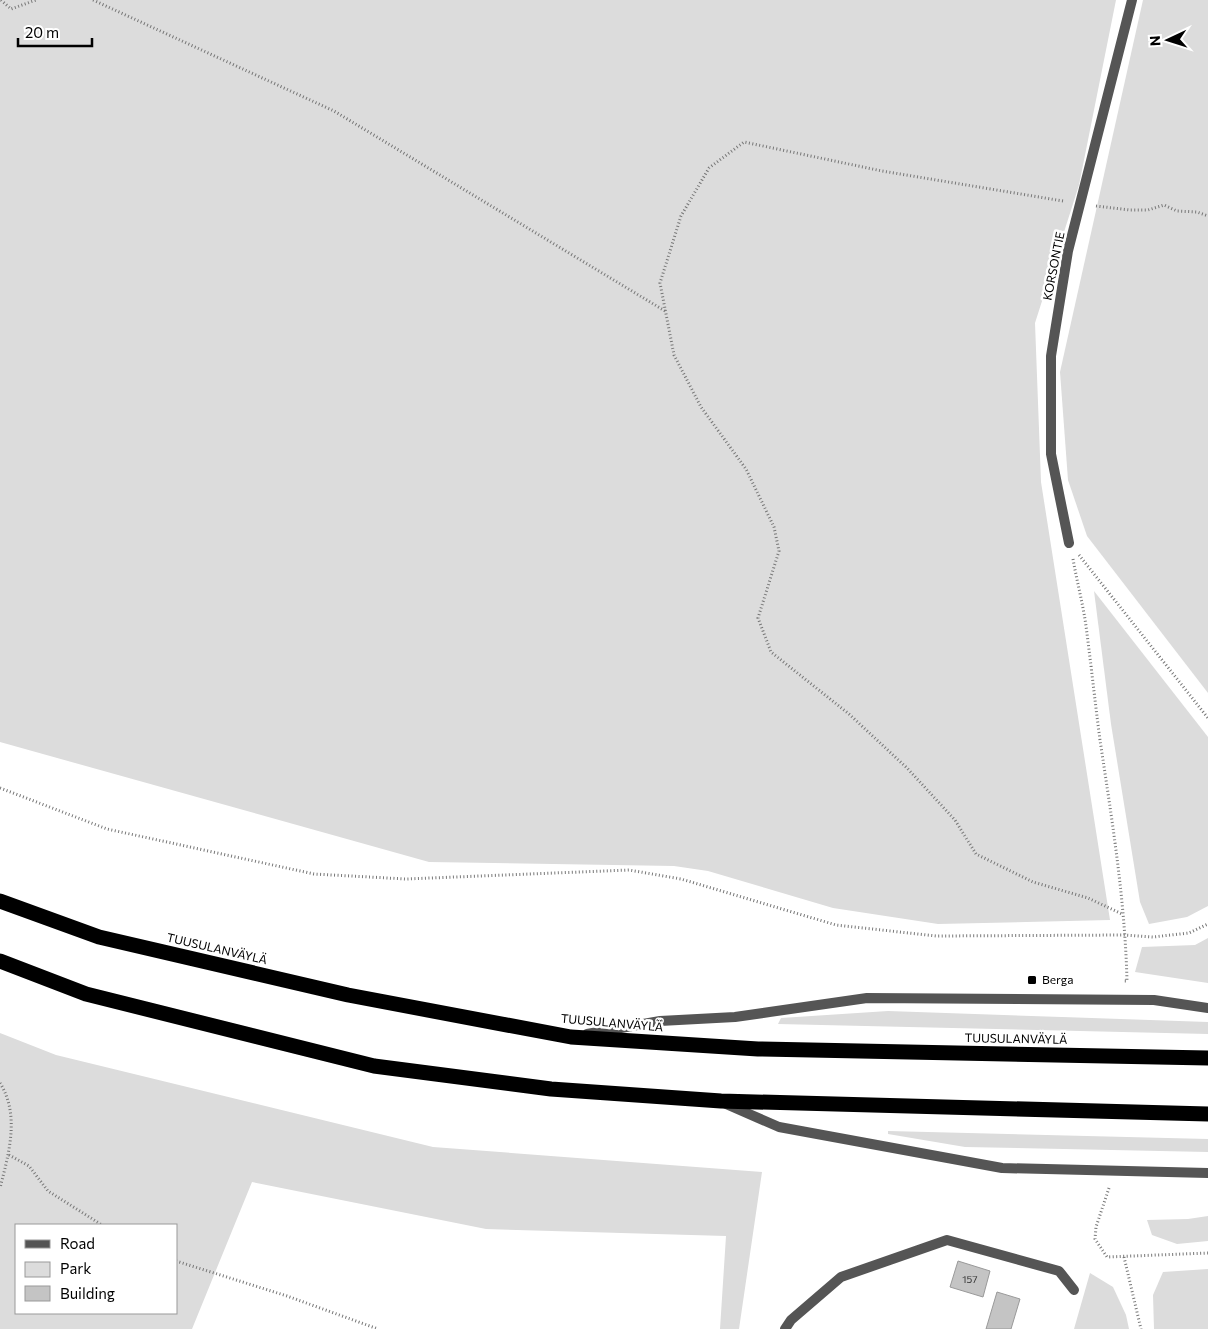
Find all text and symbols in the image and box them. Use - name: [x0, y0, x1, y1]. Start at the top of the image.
- scale bar: [18, 15, 91, 47]
- north arrow: [1143, 15, 1193, 65]
- text: 20 m: [25, 23, 59, 41]
- text: N: [1146, 35, 1163, 47]
- street label: KORSONTIE: [1040, 230, 1067, 301]
- street label: TUUSULANVÄYLÄ: [166, 930, 269, 966]
- place label: Berga: [1042, 972, 1074, 986]
- marker: Berga: [1026, 974, 1038, 986]
- street label: TUUSULANVÄYLÄ: [560, 1011, 664, 1033]
- street label: TUUSULANVÄYLÄ: [965, 1030, 1068, 1046]
- legend: [15, 1224, 178, 1314]
- text: Road: [60, 1234, 95, 1252]
- text: Park: [60, 1259, 91, 1277]
- house number: 157: [962, 1273, 978, 1285]
- text: Building: [60, 1284, 115, 1302]

